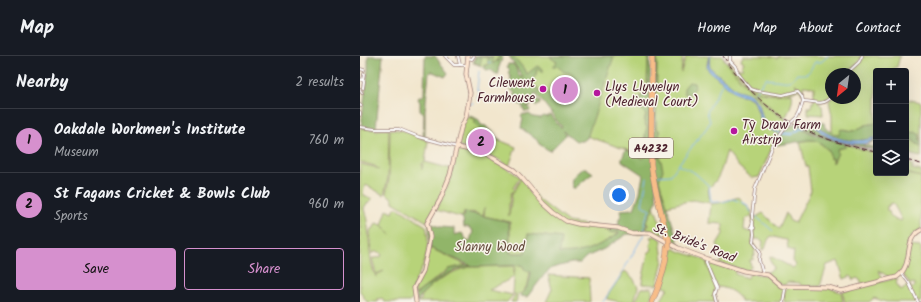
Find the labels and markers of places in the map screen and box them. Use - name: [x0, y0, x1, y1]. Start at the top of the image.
- place label: Cilewent Farmhouse: [477, 73, 536, 109]
- pin: 1: [552, 75, 578, 105]
- place label: Llys Llywelyn (Medieval Court): [605, 77, 699, 113]
- marker: Cilewent Farmhouse: [538, 84, 548, 94]
- marker: Llys Llywelyn (Medieval Court): [592, 88, 602, 98]
- place label: Tŷ Draw Farm Airstrip: [742, 115, 821, 151]
- marker: Tŷ Draw Farm Airstrip: [729, 126, 739, 136]
- pin: 2: [468, 127, 494, 157]

